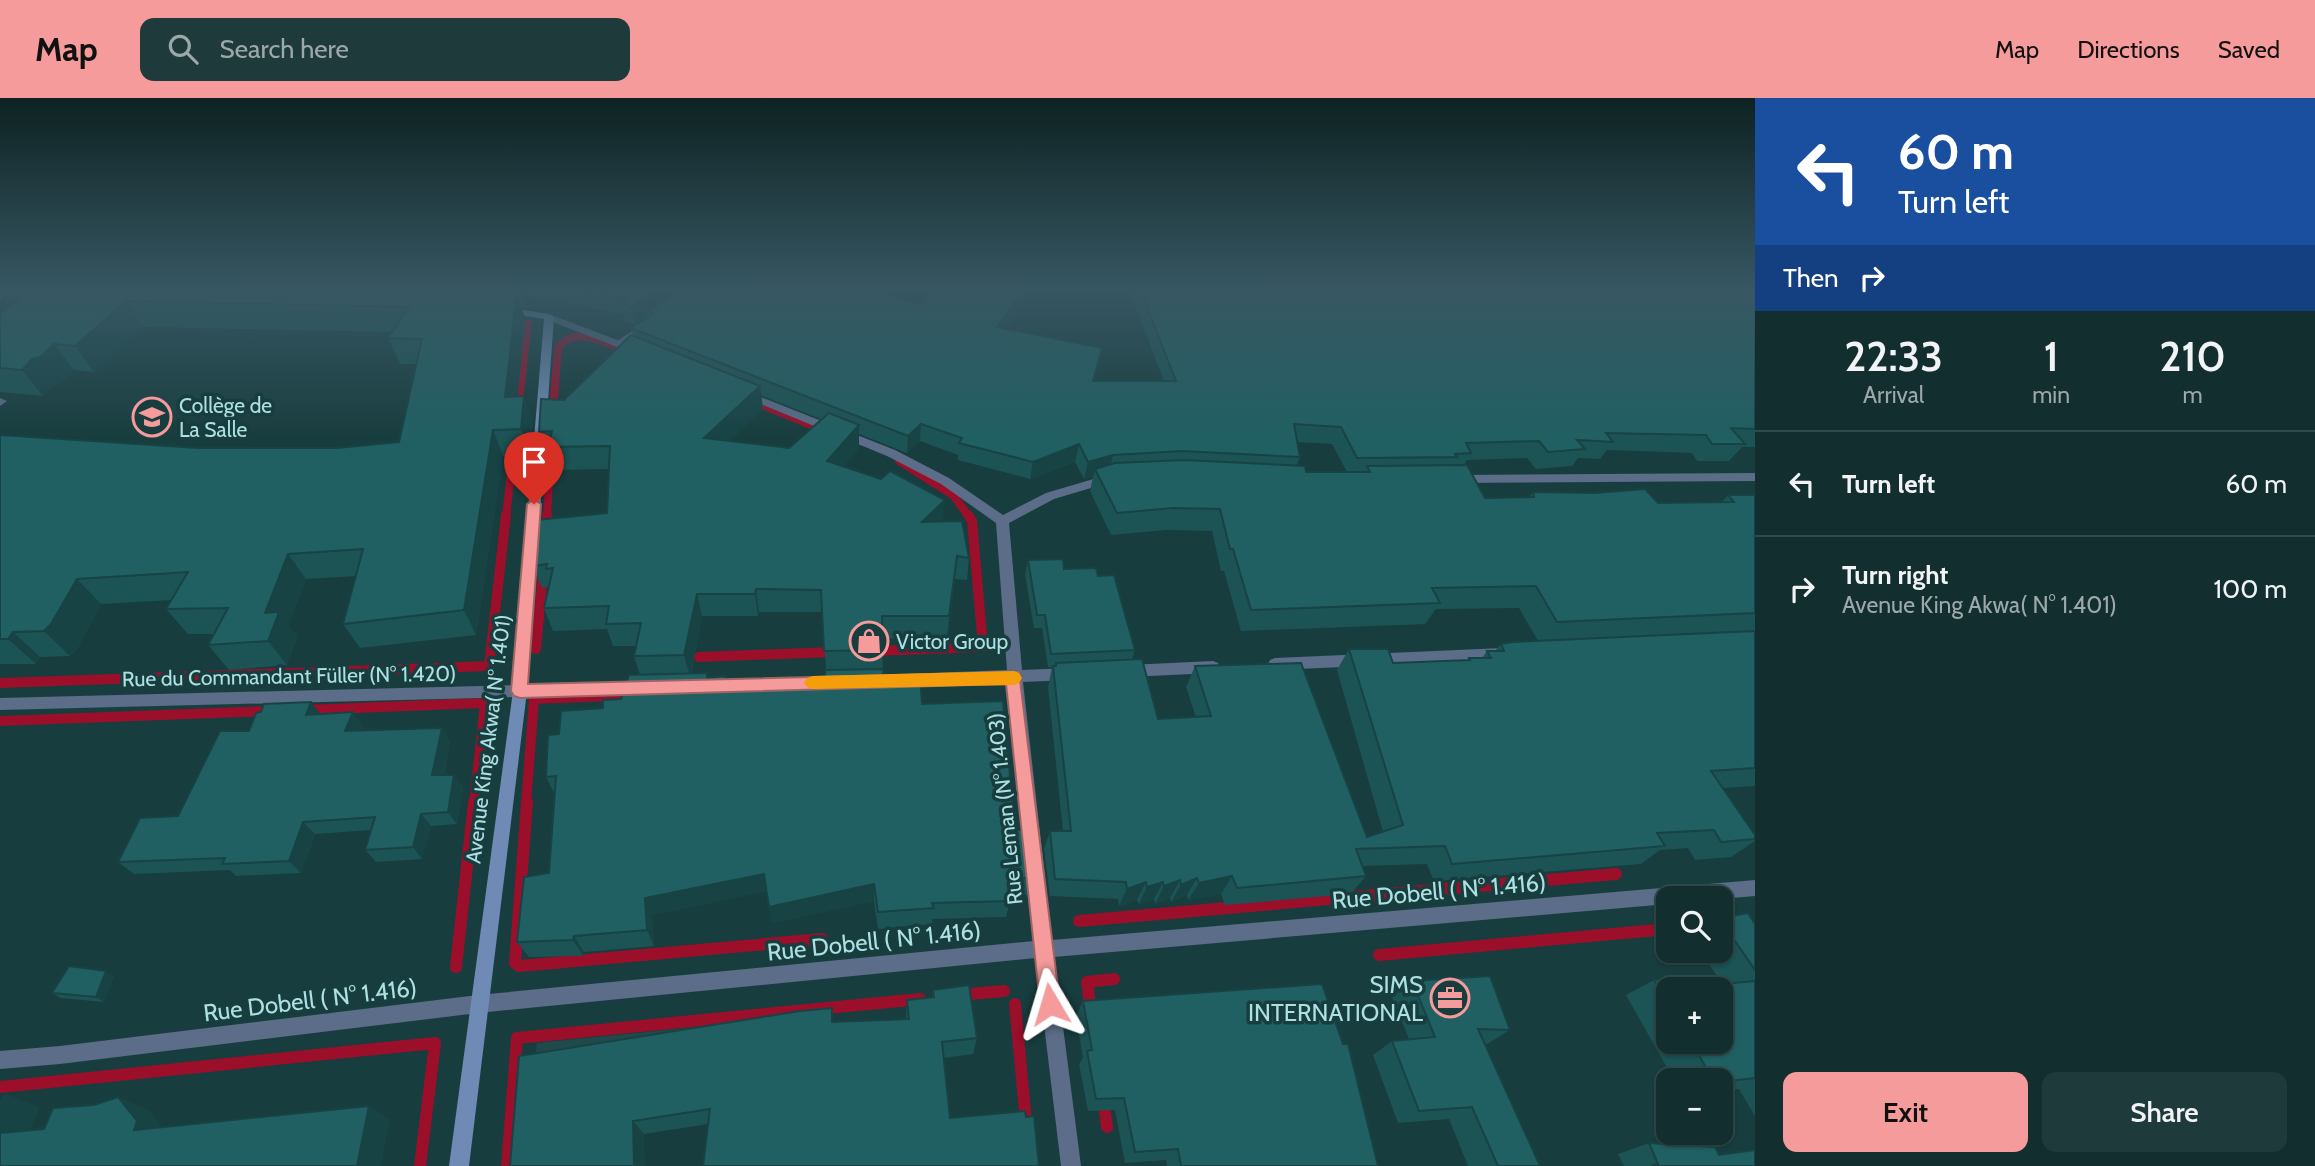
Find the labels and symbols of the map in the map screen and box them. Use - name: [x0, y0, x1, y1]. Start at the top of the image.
- place label: Collège de La Salle: [179, 393, 272, 442]
- school or university icon: Collège de La Salle: [131, 396, 173, 438]
- pin: [504, 432, 564, 504]
- street label: Avenue King Akwa( N° 1.401): [460, 613, 516, 865]
- shop icon: Victor Group: [848, 620, 890, 662]
- place label: Victor Group: [896, 629, 1008, 654]
- street label: Rue du Commandant Füller (N° 1.420): [122, 661, 456, 691]
- street label: Rue Leman (N° 1.403): [983, 712, 1027, 906]
- street label: Rue Dobell ( N° 1.416): [1331, 867, 1547, 915]
- street label: Rue Dobell ( N° 1.416): [766, 915, 982, 967]
- position arrow: [1013, 967, 1087, 1041]
- place label: SIMS INTERNATIONAL: [1248, 970, 1423, 1027]
- street label: Rue Dobell ( N° 1.416): [202, 973, 418, 1027]
- office icon: SIMS INTERNATIONAL: [1429, 977, 1471, 1019]

